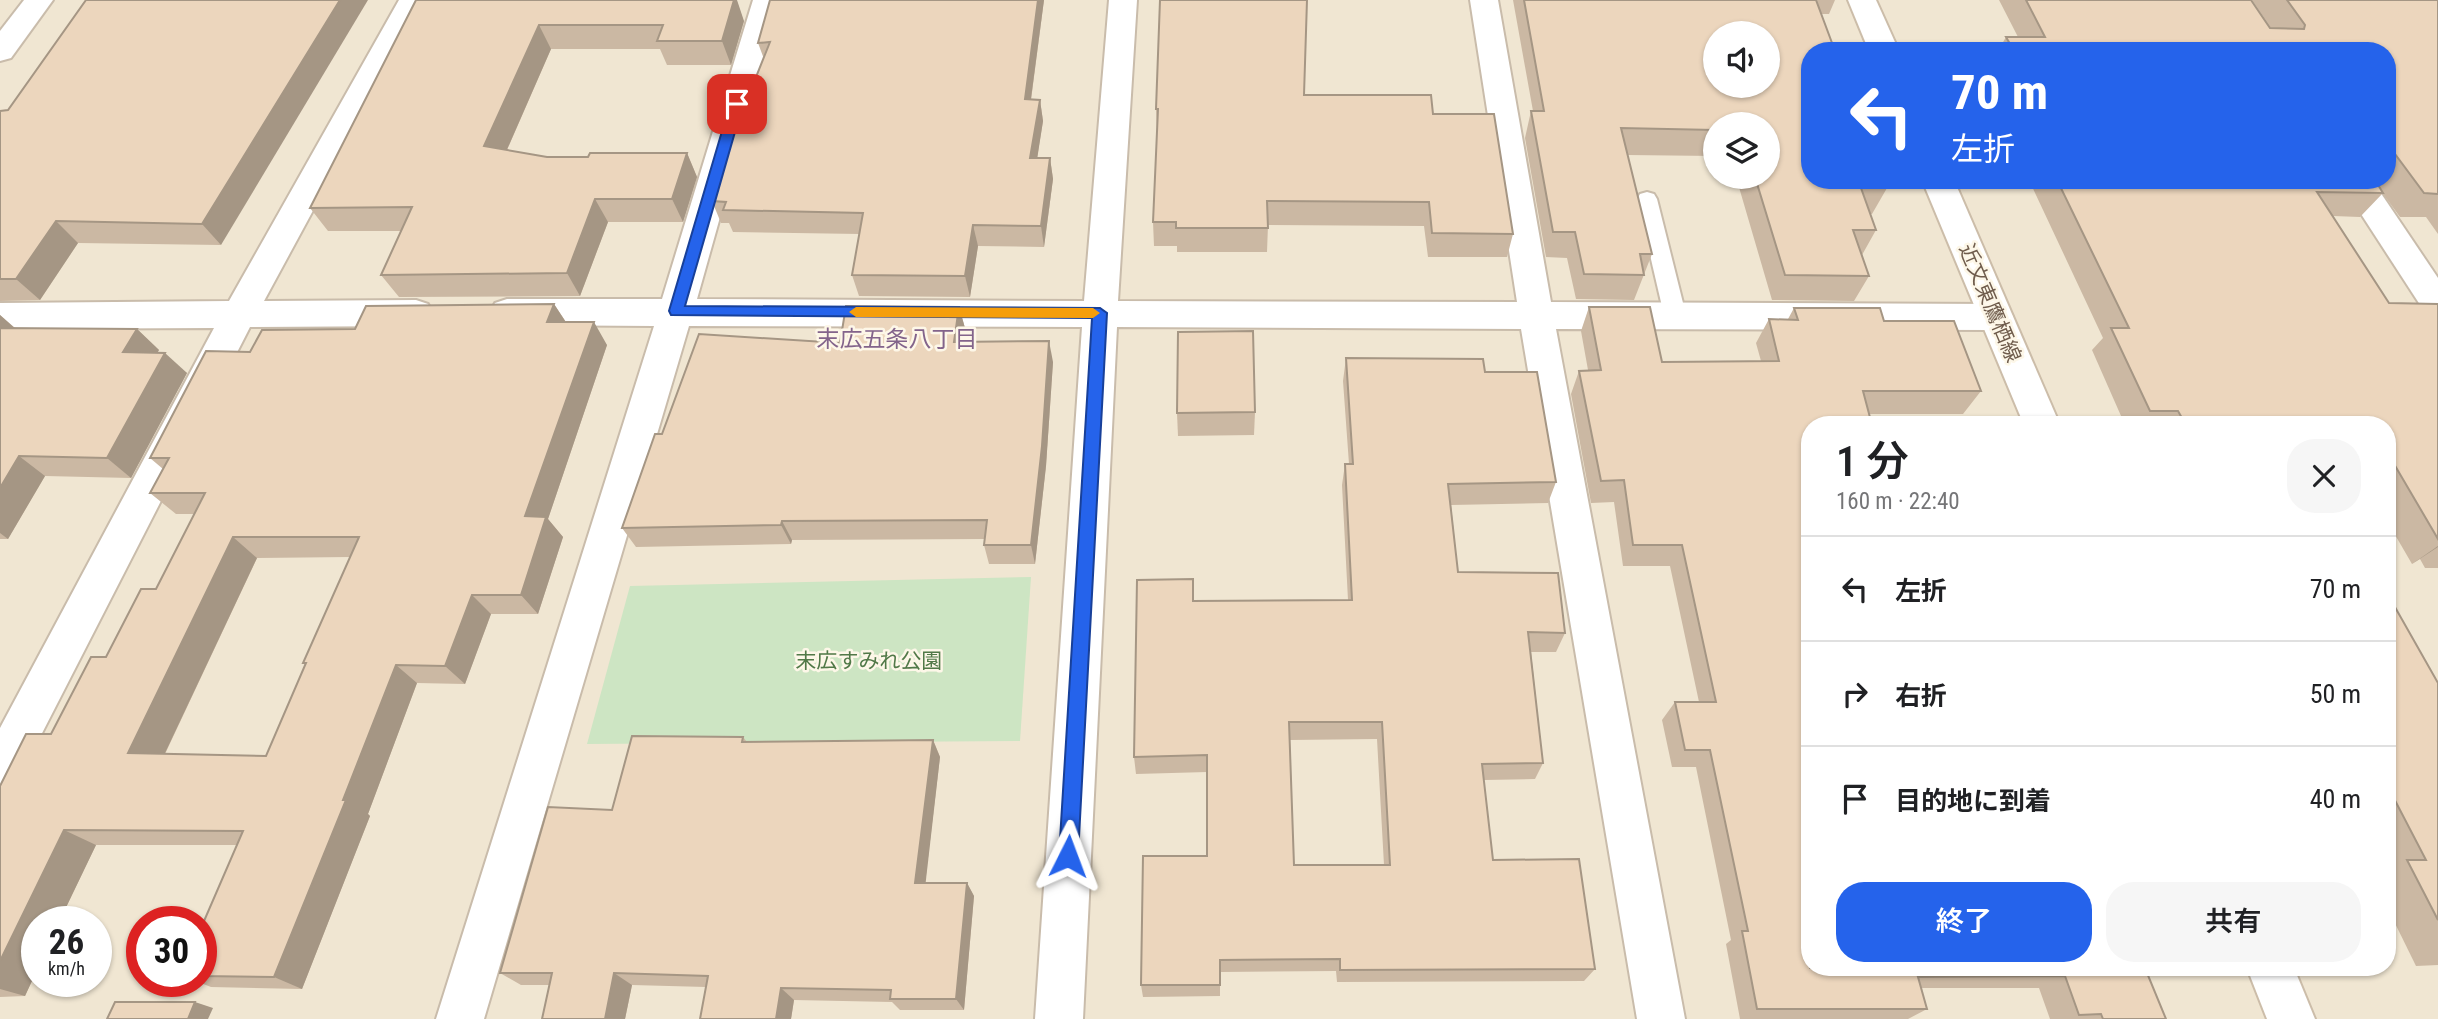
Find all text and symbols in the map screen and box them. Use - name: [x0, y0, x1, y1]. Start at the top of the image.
- map controls: [1703, 21, 1780, 189]
- button: sound: [1703, 21, 1780, 98]
- text: 70 m: [1951, 64, 2048, 121]
- icon: left: [1836, 70, 1927, 161]
- pin: [707, 74, 767, 134]
- icon: arrive: [718, 85, 756, 123]
- button: layers: [1703, 112, 1780, 189]
- text: 左折: [1951, 130, 2015, 168]
- street label: 近文東鷹栖線: [1954, 240, 2026, 366]
- district label: 末広五条八丁目: [817, 326, 978, 353]
- text: 1 分: [1836, 437, 1909, 486]
- button: close: [2287, 439, 2361, 513]
- text: 160 m · 22:40: [1836, 488, 1960, 515]
- icon: left: [1836, 570, 1874, 608]
- text: 70 m: [2310, 574, 2361, 604]
- text: 左折: [1895, 576, 1947, 606]
- park label: 末広すみれ公園: [796, 649, 943, 673]
- icon: right: [1836, 675, 1874, 713]
- text: 50 m: [2310, 679, 2361, 709]
- text: 右折: [1895, 681, 1947, 711]
- icon: arrive: [1836, 780, 1874, 818]
- text: 40 m: [2310, 784, 2361, 814]
- text: 目的地に到着: [1895, 786, 2051, 816]
- position arrow: [1031, 819, 1105, 893]
- button: 終了: [1836, 882, 2092, 962]
- button: 共有: [2106, 882, 2361, 962]
- speed limit sign: 30: [126, 906, 217, 997]
- text: 26: [49, 922, 84, 963]
- text: km/h: [48, 958, 85, 979]

